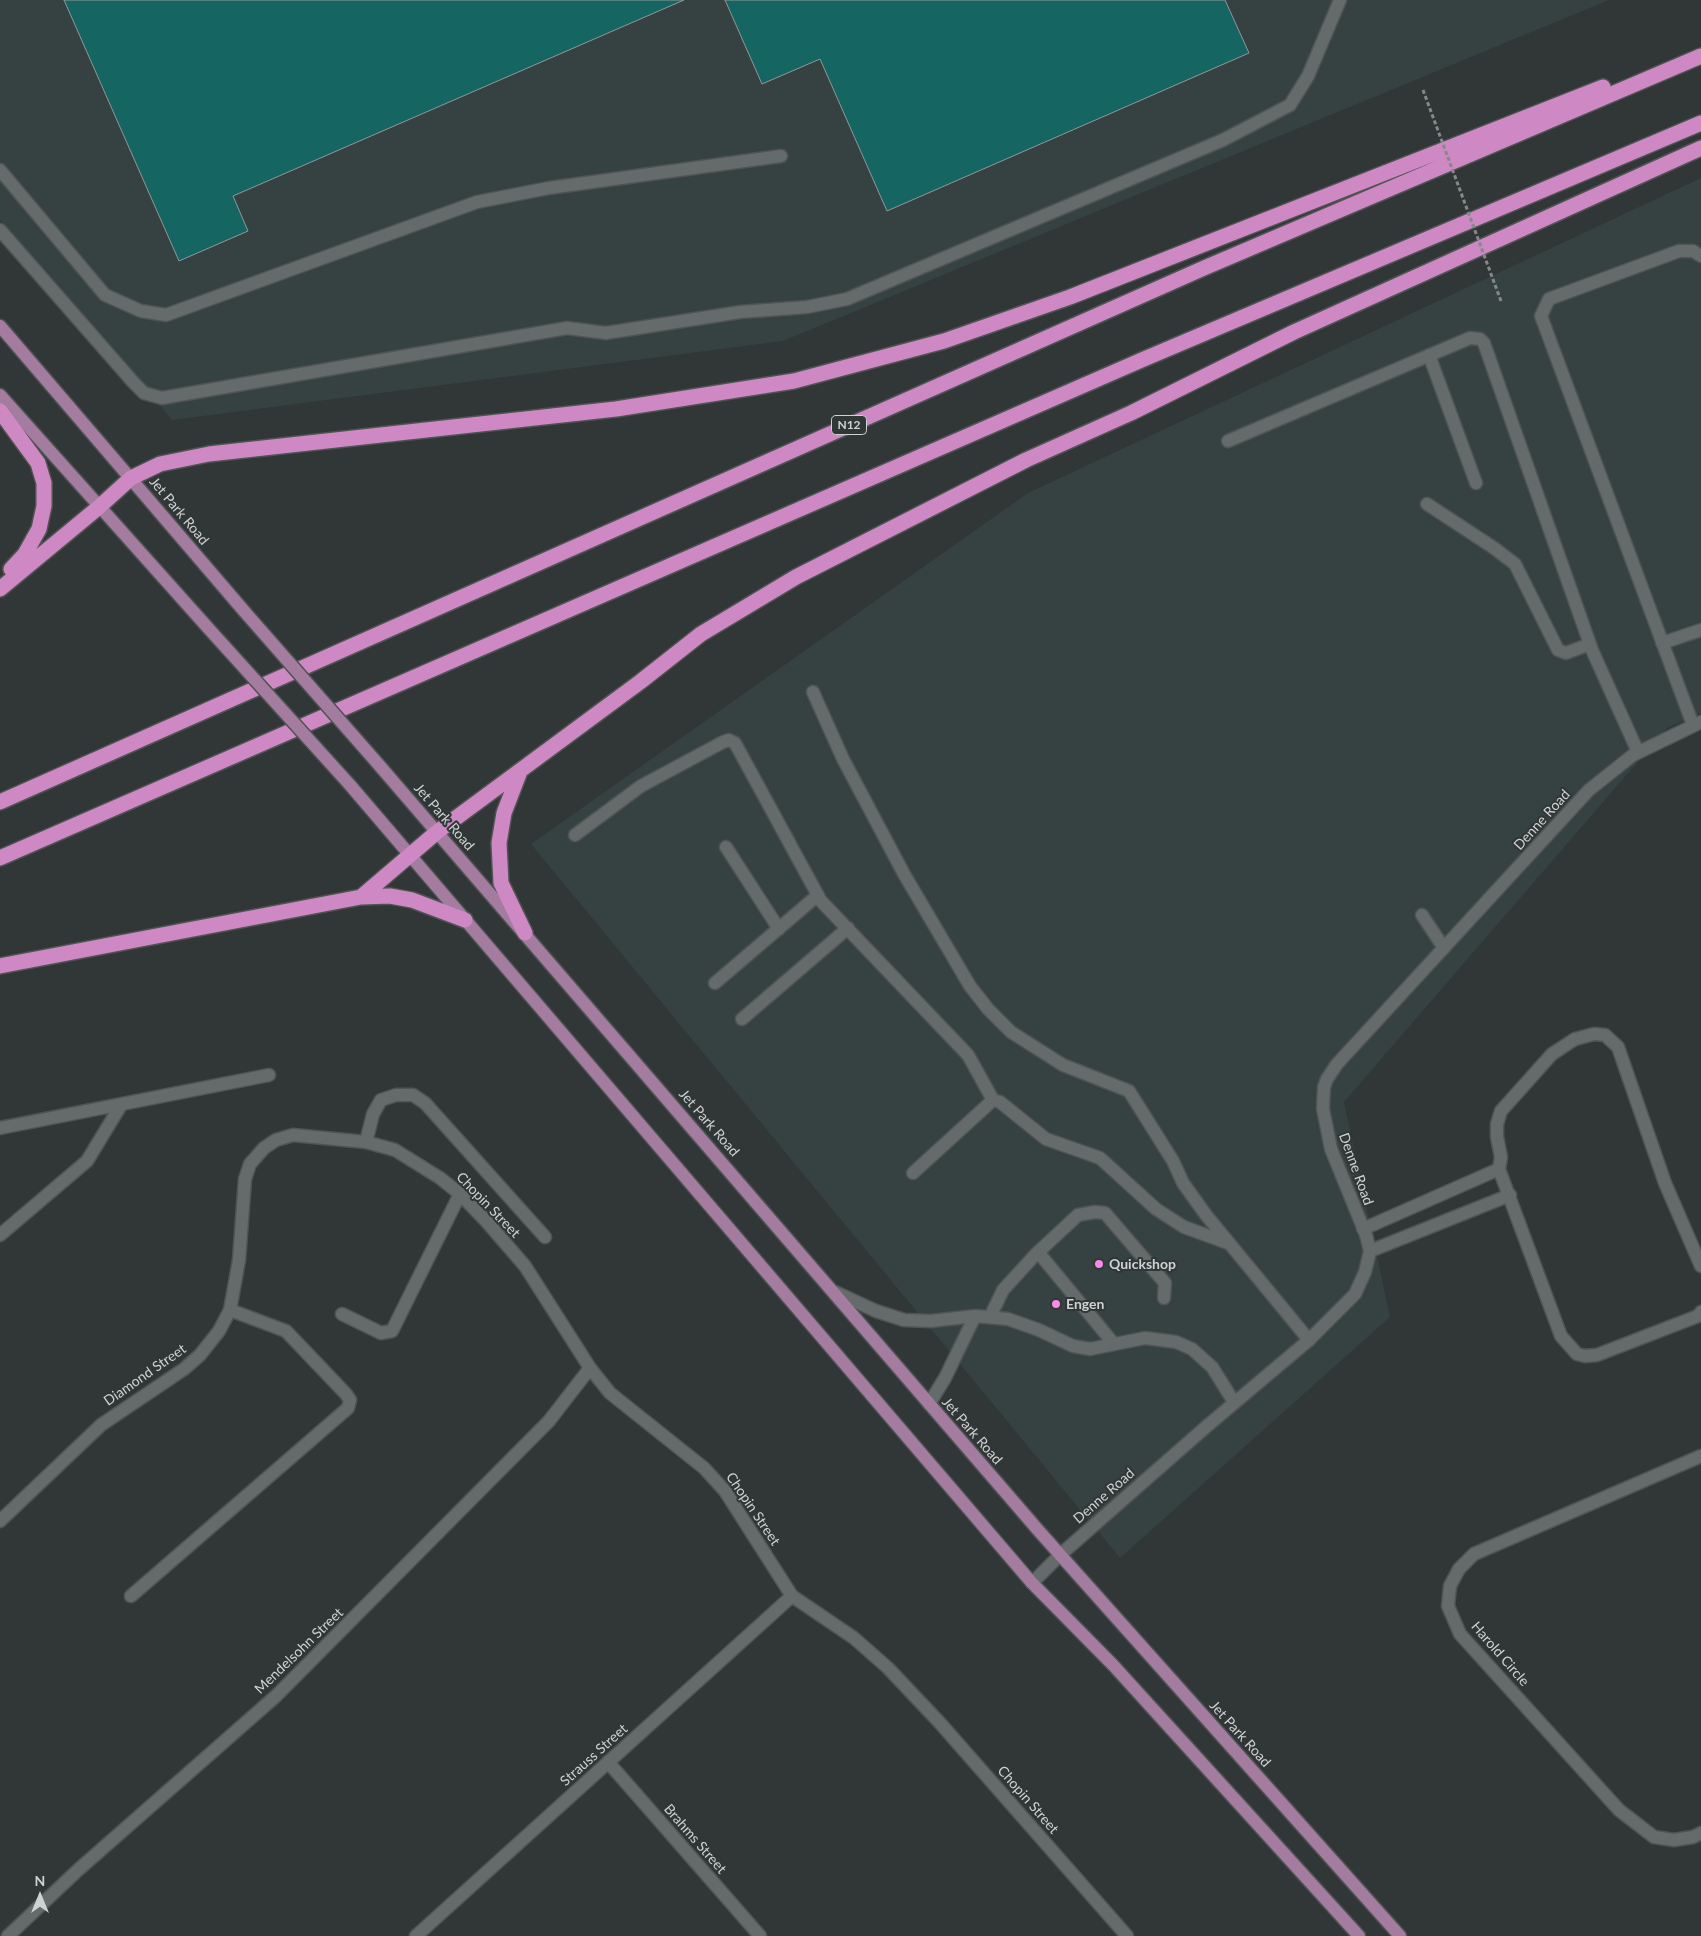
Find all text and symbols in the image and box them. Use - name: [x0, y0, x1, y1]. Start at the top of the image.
- road number: N12: [832, 416, 866, 434]
- street label: Jet Park Road: [146, 474, 212, 548]
- street label: Jet Park Road: [410, 780, 478, 854]
- street label: Denne Road: [1510, 786, 1574, 854]
- street label: Jet Park Road: [675, 1086, 743, 1160]
- street label: Denne Road: [1335, 1131, 1377, 1207]
- street label: Chopin Street: [453, 1169, 523, 1241]
- place label: Quickshop: [1109, 1256, 1176, 1272]
- marker: Quickshop: [1093, 1258, 1105, 1270]
- place label: Engen: [1066, 1296, 1104, 1312]
- marker: Engen: [1050, 1298, 1062, 1310]
- street label: Diamond Street: [101, 1340, 189, 1410]
- street label: Jet Park Road: [938, 1394, 1006, 1468]
- street label: Denne Road: [1070, 1465, 1138, 1527]
- street label: Chopin Street: [722, 1469, 784, 1549]
- street label: Mendelsohn Street: [251, 1604, 347, 1698]
- street label: Harold Circle: [1467, 1618, 1533, 1690]
- street label: Jet Park Road: [1206, 1697, 1274, 1771]
- street label: Strauss Street: [557, 1720, 631, 1790]
- street label: Chopin Street: [994, 1763, 1062, 1837]
- street label: Brahms Street: [660, 1801, 730, 1877]
- north arrow: [15, 1871, 65, 1921]
- text: N: [35, 1872, 45, 1889]

